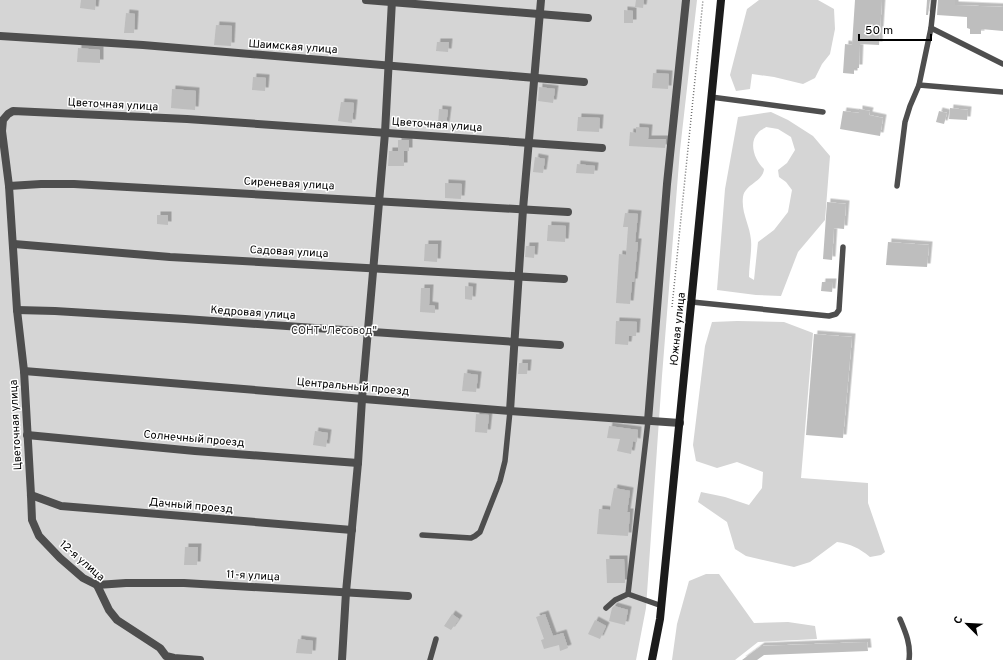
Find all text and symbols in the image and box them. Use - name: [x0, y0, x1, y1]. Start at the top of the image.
- scale bar: [859, 16, 931, 42]
- text: 50 m: [865, 23, 893, 39]
- street label: Шаимская улица: [248, 37, 338, 57]
- street label: Цветочная улица: [67, 96, 159, 114]
- street label: Цветочная улица: [391, 115, 483, 135]
- street label: Сиреневая улица: [243, 175, 335, 193]
- street label: Садовая улица: [249, 243, 329, 261]
- street label: Южная улица: [667, 291, 689, 366]
- street label: Кедровая улица: [210, 303, 296, 323]
- park label: СОНТ "Лесовод": [291, 324, 377, 338]
- street label: Центральный проезд: [296, 375, 410, 399]
- street label: Цветочная улица: [7, 379, 25, 471]
- street label: Солнечный проезд: [143, 428, 245, 450]
- street label: Дачный проезд: [148, 495, 234, 517]
- street label: 12-я улица: [56, 538, 108, 585]
- street label: 11-я улица: [226, 568, 280, 584]
- north arrow: [947, 604, 987, 644]
- text: С: [951, 614, 967, 626]

